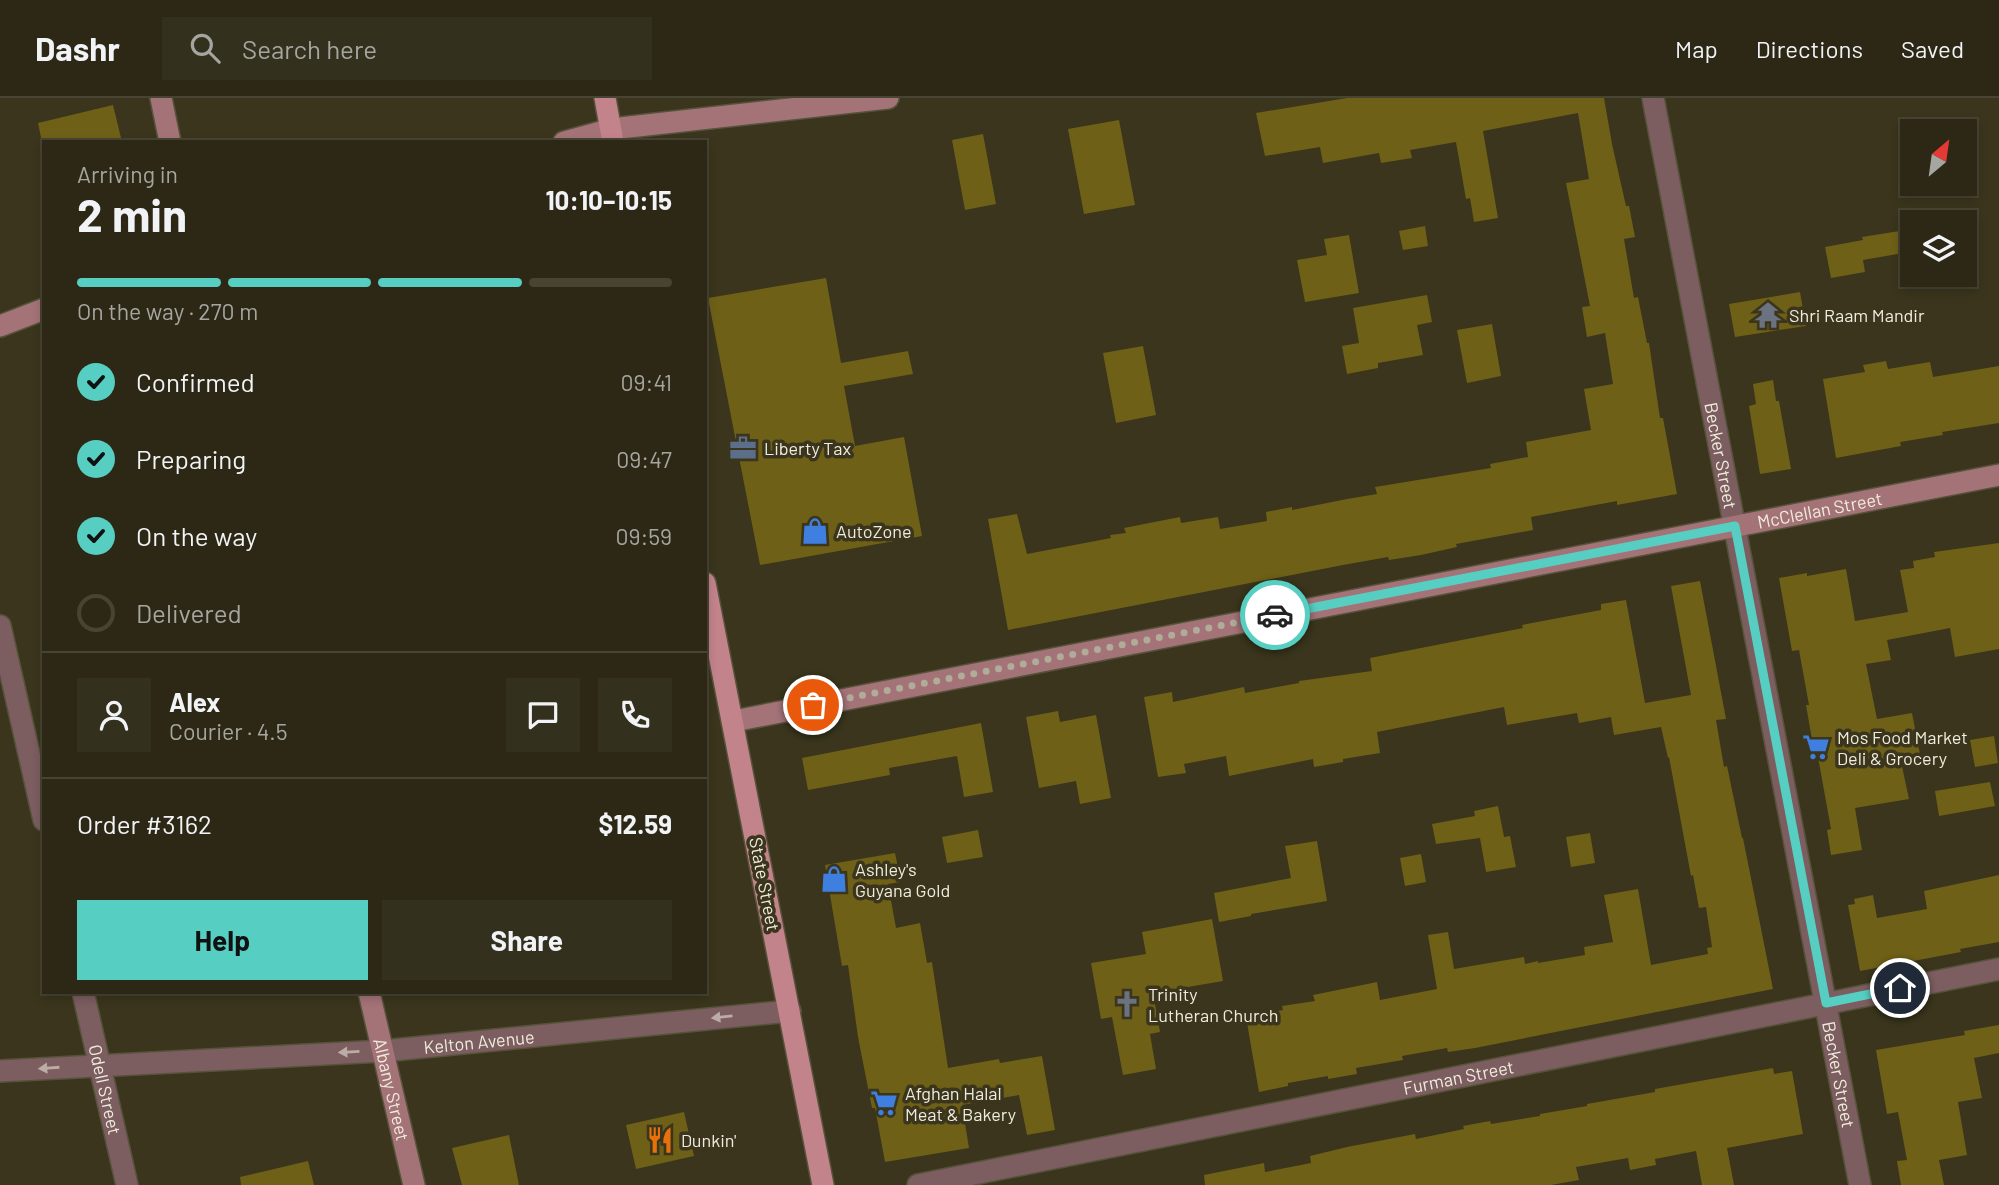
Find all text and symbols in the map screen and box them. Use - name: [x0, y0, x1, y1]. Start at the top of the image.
- search box: [162, 17, 652, 80]
- text: Dashr: [35, 28, 120, 68]
- icon: search: [186, 29, 224, 67]
- text: Search here: [242, 33, 377, 64]
- text: Map: [1675, 34, 1718, 63]
- text: Directions: [1756, 34, 1863, 63]
- text: Saved: [1901, 34, 1964, 63]
- north arrow: [1900, 119, 1978, 196]
- map controls: [1900, 119, 1977, 287]
- text: Arriving in: [77, 160, 178, 188]
- text: 10:10–10:15: [545, 184, 672, 215]
- text: 2 min: [77, 186, 187, 241]
- button: layers: [1900, 210, 1977, 287]
- text: On the way · 270 m: [77, 297, 258, 325]
- temple icon: Shri Raam Mandir: [1753, 300, 1783, 330]
- place label: Shri Raam Mandir: [1789, 304, 1925, 326]
- icon: check: [77, 363, 115, 401]
- text: Confirmed: [136, 366, 255, 397]
- text: 09:41: [621, 368, 672, 396]
- street label: Becker Street: [1700, 401, 1742, 511]
- office icon: Liberty Tax: [728, 433, 758, 463]
- place label: Liberty Tax: [764, 437, 852, 459]
- icon: check: [77, 440, 115, 478]
- text: Preparing: [136, 443, 246, 474]
- text: 09:47: [616, 445, 672, 473]
- street label: McClellan Street: [1755, 487, 1884, 533]
- shop icon: AutoZone: [800, 516, 830, 546]
- icon: check: [77, 517, 115, 555]
- text: On the way: [136, 520, 257, 551]
- place label: AutoZone: [836, 520, 912, 542]
- text: 09:59: [615, 522, 672, 550]
- courier: [1240, 580, 1310, 650]
- icon: car: [1256, 596, 1294, 634]
- text: Delivered: [136, 597, 242, 628]
- pin: [783, 675, 843, 735]
- button: person: [77, 678, 151, 752]
- button: chat: [506, 678, 580, 752]
- button: phone: [598, 678, 672, 752]
- text: Alex: [169, 686, 220, 717]
- icon: bag: [794, 686, 832, 724]
- text: Courier · 4.5: [169, 717, 288, 745]
- place label: Mos Food Market Deli & Grocery: [1837, 726, 1968, 769]
- supermarket icon: Mos Food Market Deli & Grocery: [1801, 732, 1831, 762]
- text: Order #3162: [77, 808, 212, 839]
- text: $12.59: [599, 808, 672, 839]
- street label: State Street: [745, 835, 785, 933]
- place label: Ashley's Guyana Gold: [855, 858, 950, 901]
- shop icon: Ashley's Guyana Gold: [819, 864, 849, 894]
- button: Help: [77, 900, 368, 980]
- button: Share: [382, 900, 672, 980]
- pin: [1870, 958, 1930, 1018]
- icon: home: [1881, 969, 1919, 1007]
- place label: Trinity Lutheran Church: [1148, 983, 1278, 1026]
- church icon: Trinity Lutheran Church: [1112, 989, 1142, 1019]
- one-way arrow: [711, 1012, 733, 1023]
- street label: Becker Street: [1818, 1019, 1860, 1130]
- street label: Kelton Avenue: [423, 1025, 535, 1058]
- street label: Albany Street: [369, 1036, 414, 1143]
- street label: Odell Street: [84, 1042, 126, 1137]
- one-way arrow: [338, 1047, 360, 1058]
- street label: Furman Street: [1401, 1055, 1516, 1099]
- one-way arrow: [37, 1063, 59, 1074]
- place label: Afghan Halal Meat & Bakery: [905, 1082, 1016, 1125]
- supermarket icon: Afghan Halal Meat & Bakery: [869, 1088, 899, 1118]
- restaurant icon: Dunkin': [645, 1125, 675, 1155]
- place label: Dunkin': [681, 1129, 736, 1151]

